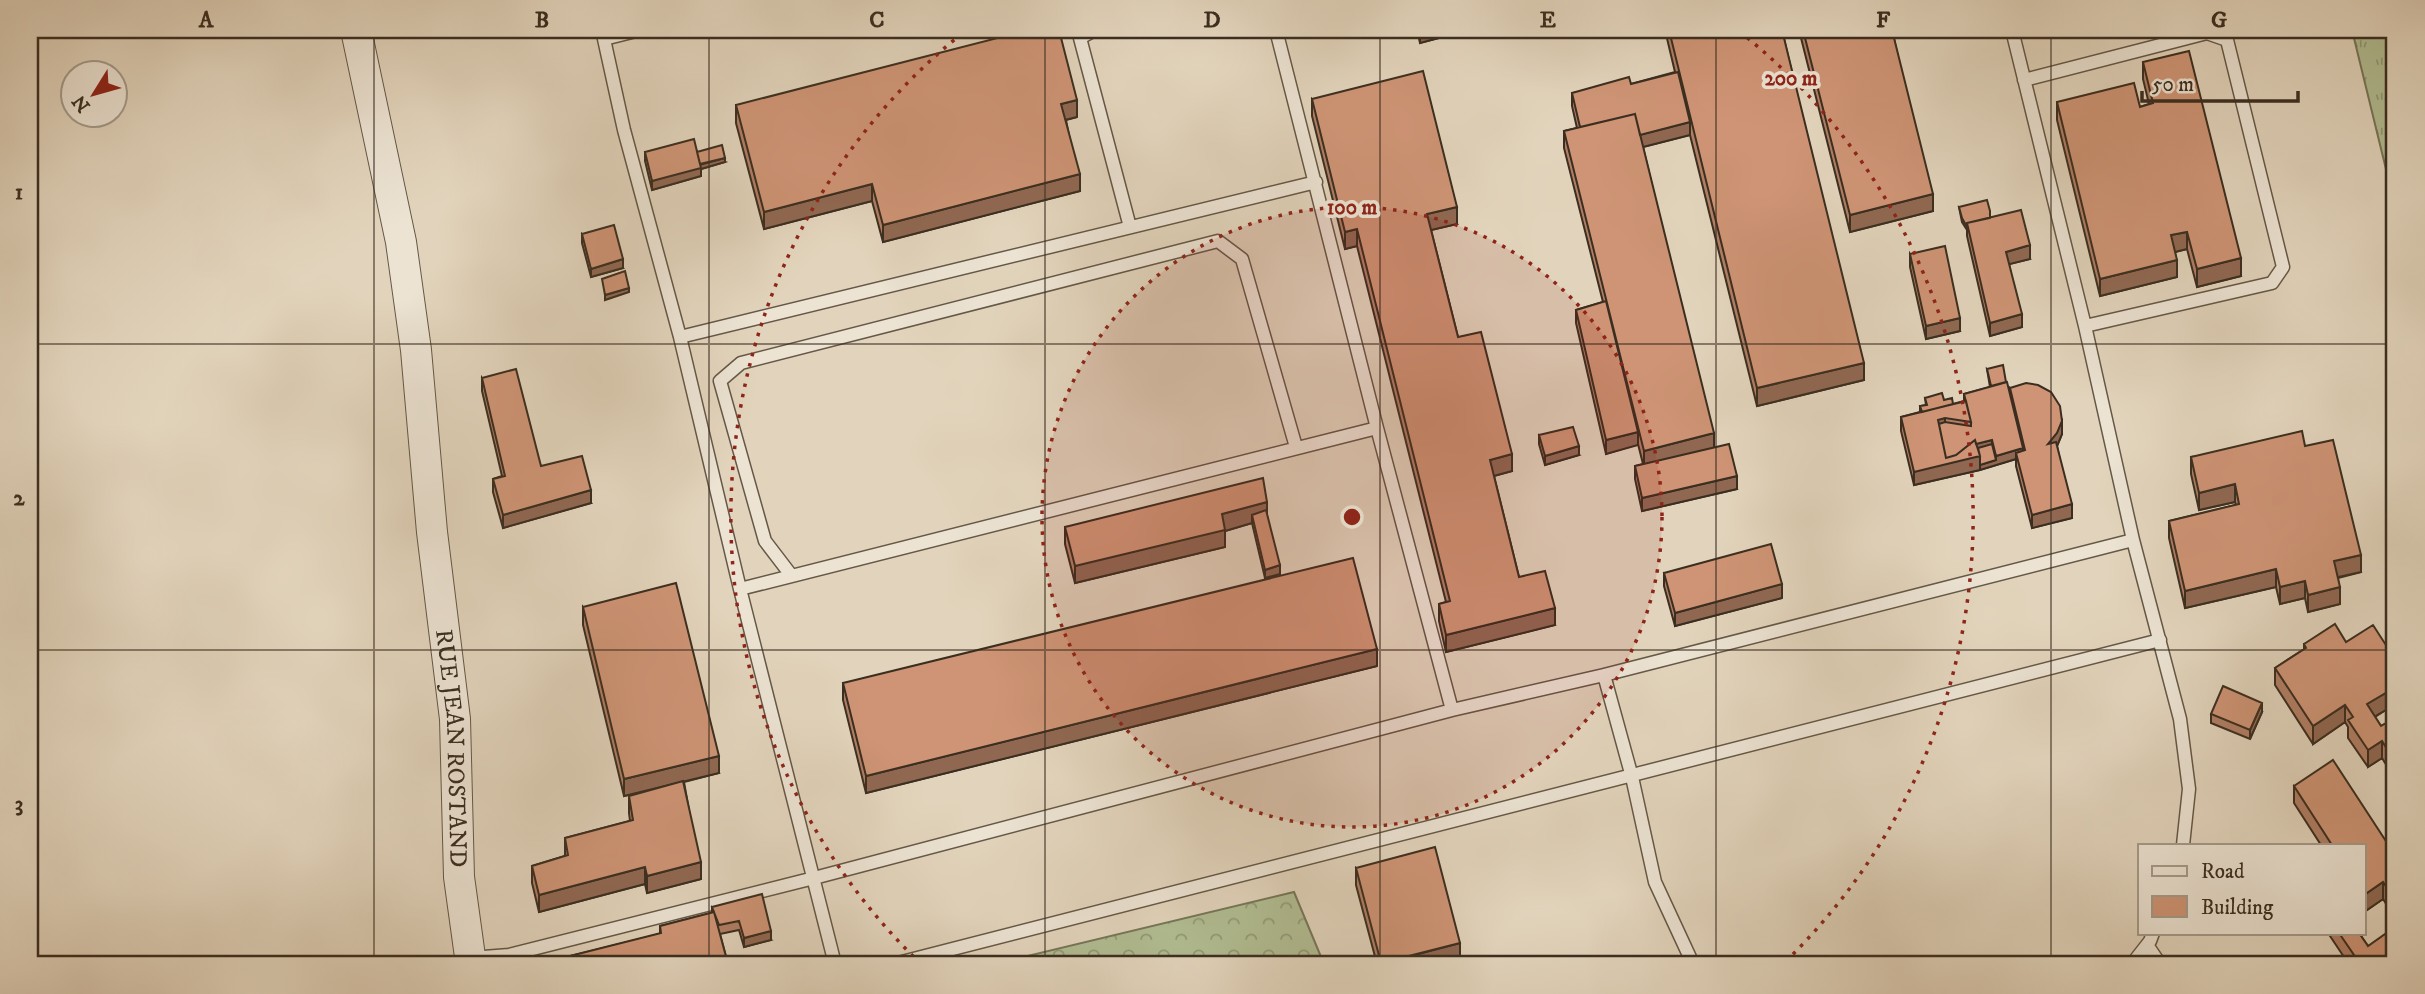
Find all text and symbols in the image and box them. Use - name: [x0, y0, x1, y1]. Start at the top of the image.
- text: A: [198, 6, 215, 35]
- text: B: [535, 6, 549, 35]
- text: C: [869, 6, 885, 35]
- text: D: [1203, 6, 1221, 35]
- text: E: [1540, 6, 1556, 35]
- text: F: [1876, 6, 1891, 35]
- text: G: [2211, 6, 2227, 35]
- north arrow: [60, 60, 130, 130]
- scale bar: [2142, 60, 2297, 104]
- text: 200 m: [1764, 66, 1818, 92]
- text: 50 m: [2152, 72, 2194, 98]
- text: N: [68, 90, 96, 116]
- text: 1: [15, 178, 23, 207]
- text: 100 m: [1327, 195, 1377, 221]
- text: 2: [13, 484, 25, 513]
- centre of rings: [1340, 505, 1364, 529]
- street label: RUE JEAN ROSTAND: [428, 628, 473, 868]
- text: 3: [15, 790, 23, 819]
- legend: [2138, 844, 2366, 934]
- text: Road: [2201, 859, 2245, 885]
- text: Building: [2201, 895, 2274, 921]

